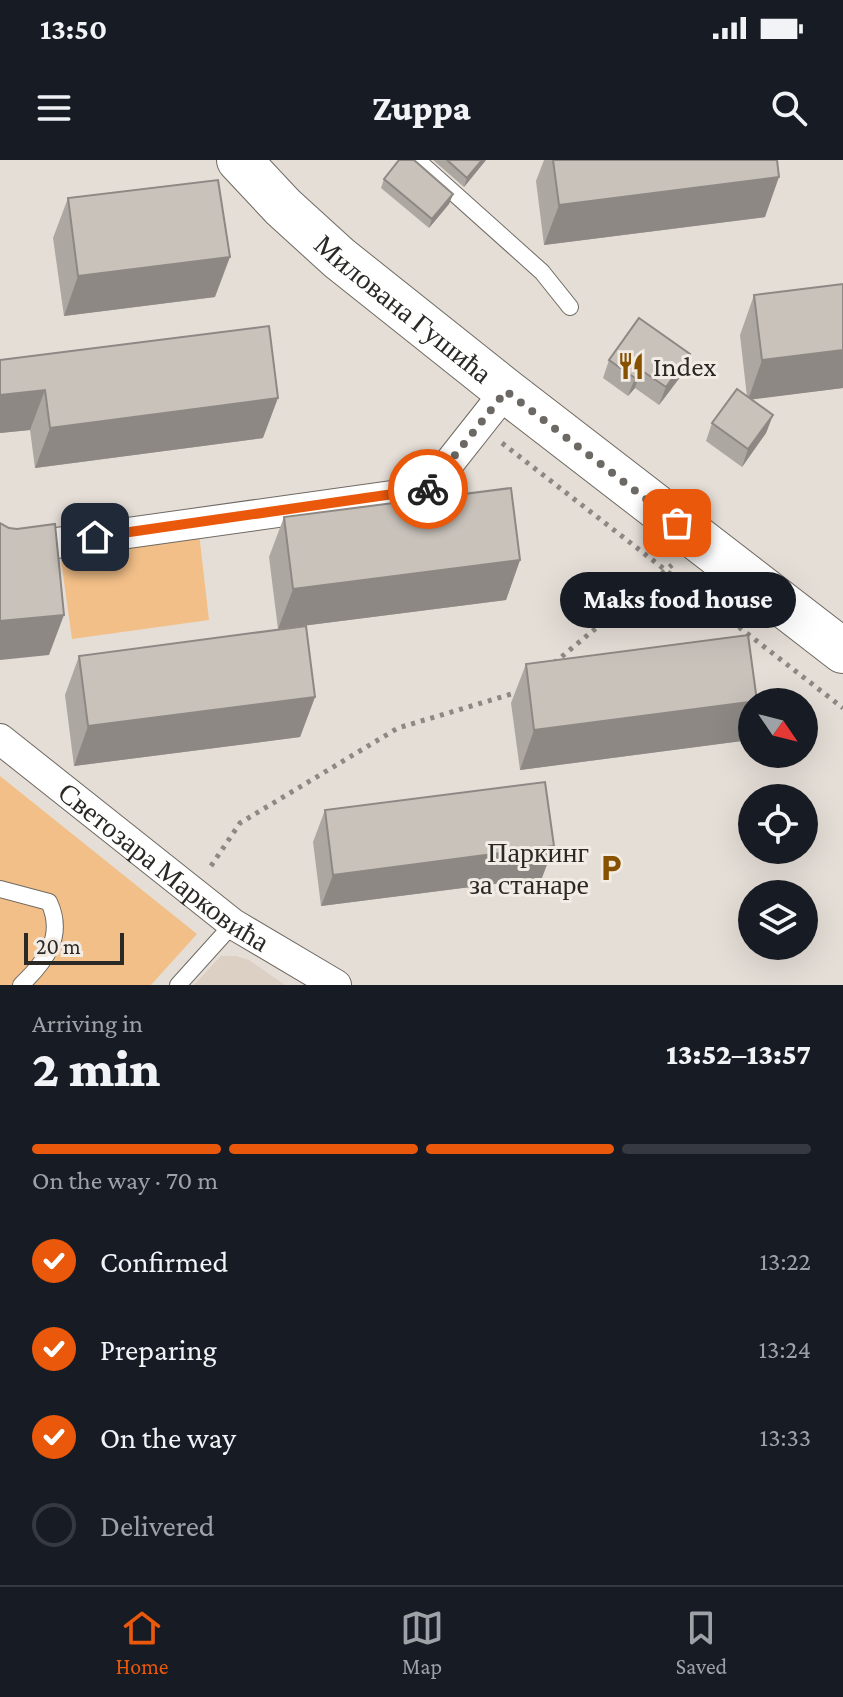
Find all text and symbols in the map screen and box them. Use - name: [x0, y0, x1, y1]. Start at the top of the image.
- text: 13:50: [40, 12, 107, 45]
- icon: menu: [32, 86, 76, 130]
- icon: search: [767, 86, 811, 130]
- text: Zuppa: [372, 88, 471, 128]
- street label: Милована Гушића: [309, 228, 498, 389]
- restaurant icon: Index: [616, 351, 646, 381]
- place label: Index: [653, 351, 716, 382]
- courier: [388, 449, 468, 529]
- icon: bike: [406, 467, 450, 511]
- pin: [643, 489, 711, 557]
- icon: bag: [655, 501, 699, 545]
- pin: [61, 503, 129, 571]
- icon: home: [73, 515, 117, 559]
- callout: Maks food house: [559, 571, 795, 627]
- text: Maks food house: [583, 585, 773, 614]
- north arrow: [738, 688, 818, 768]
- map controls: [738, 688, 818, 960]
- street label: Светозара Марковића: [52, 776, 275, 958]
- button: locate: [738, 784, 818, 864]
- place label: Паркинг за станаре: [469, 837, 589, 900]
- parking icon: Паркинг за станаре: [596, 853, 626, 883]
- button: layers: [738, 880, 818, 960]
- scale bar: [24, 929, 124, 965]
- text: 20 m: [36, 934, 81, 959]
- text: Arriving in: [32, 1009, 143, 1038]
- text: 13:52–13:57: [666, 1037, 811, 1070]
- text: 2 min: [32, 1039, 160, 1097]
- text: On the way · 70 m: [32, 1166, 218, 1195]
- icon: check: [32, 1239, 76, 1283]
- text: Confirmed: [100, 1245, 228, 1278]
- text: 13:22: [759, 1247, 811, 1276]
- icon: check: [32, 1327, 76, 1371]
- text: Preparing: [100, 1333, 217, 1366]
- text: 13:24: [758, 1335, 811, 1364]
- icon: check: [32, 1415, 76, 1459]
- text: On the way: [100, 1421, 236, 1454]
- text: 13:33: [760, 1423, 811, 1452]
- text: Delivered: [100, 1509, 215, 1542]
- tab: Home: [116, 1606, 168, 1679]
- tab: Map: [400, 1606, 444, 1679]
- tab: Saved: [676, 1606, 727, 1679]

